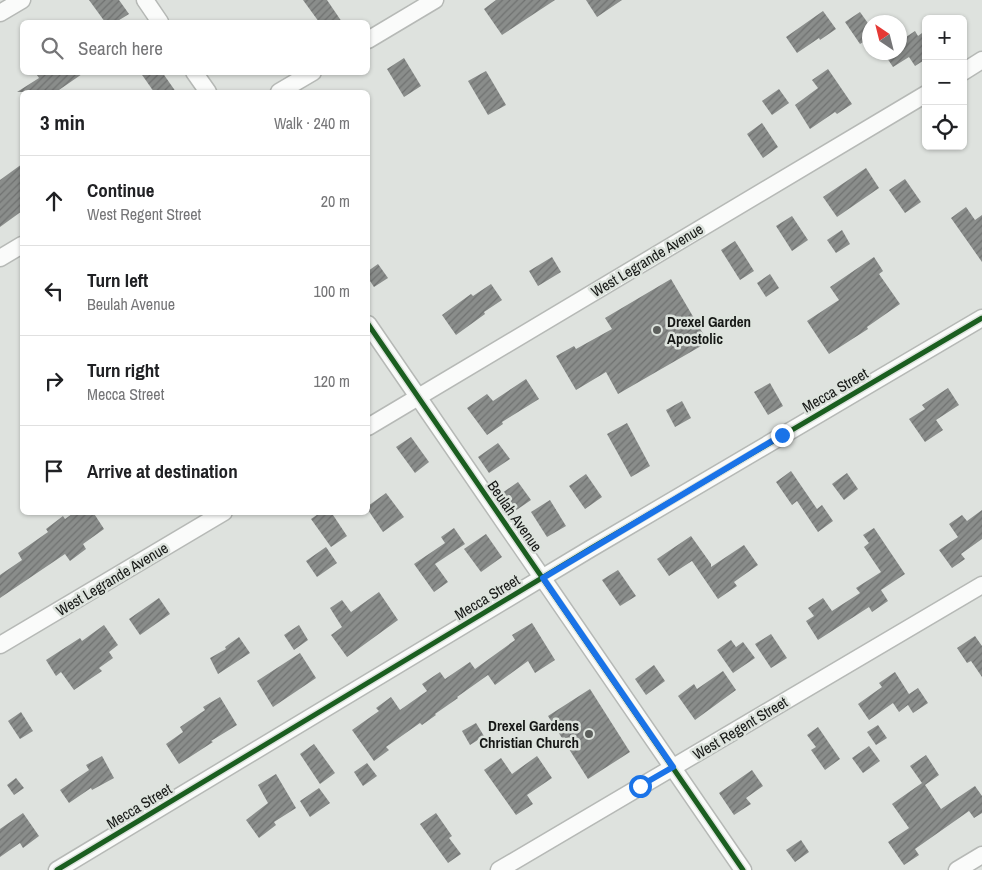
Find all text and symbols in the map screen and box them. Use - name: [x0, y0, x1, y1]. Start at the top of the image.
- north arrow: [862, 15, 907, 60]
- map controls: [922, 15, 967, 150]
- button: +: [922, 15, 967, 60]
- search box: [20, 20, 370, 75]
- icon: search: [38, 34, 66, 62]
- text: Search here: [78, 35, 163, 61]
- button: −: [922, 60, 967, 105]
- button: locate: [922, 105, 967, 150]
- text: 3 min: [40, 108, 85, 137]
- text: Walk · 240 m: [274, 112, 350, 134]
- text: Continue: [87, 177, 155, 203]
- icon: ahead: [40, 187, 68, 215]
- text: 20 m: [321, 190, 350, 212]
- text: West Regent Street: [87, 203, 201, 225]
- street label: West Legrande Avenue: [587, 218, 707, 302]
- text: Turn left: [87, 267, 148, 293]
- icon: left: [40, 277, 68, 305]
- text: 100 m: [314, 280, 350, 302]
- text: Beulah Avenue: [87, 293, 175, 315]
- place label: Drexel Garden Apostolic: [667, 311, 751, 349]
- marker: Drexel Garden Apostolic: [651, 324, 663, 336]
- text: Turn right: [87, 357, 159, 383]
- street label: Mecca Street: [798, 363, 872, 417]
- icon: right: [40, 367, 68, 395]
- text: 120 m: [314, 370, 350, 392]
- text: Mecca Street: [87, 383, 164, 405]
- route end: [771, 424, 794, 447]
- icon: arrive: [40, 457, 68, 485]
- text: Arrive at destination: [87, 458, 238, 484]
- street label: Beulah Avenue: [483, 476, 547, 556]
- street label: West Legrande Avenue: [52, 537, 172, 621]
- street label: Mecca Street: [451, 569, 524, 625]
- street label: West Regent Street: [689, 691, 792, 765]
- place label: Drexel Gardens Christian Church: [479, 715, 579, 753]
- marker: Drexel Gardens Christian Church: [583, 728, 595, 740]
- route start: [629, 775, 652, 798]
- street label: Mecca Street: [103, 778, 176, 834]

